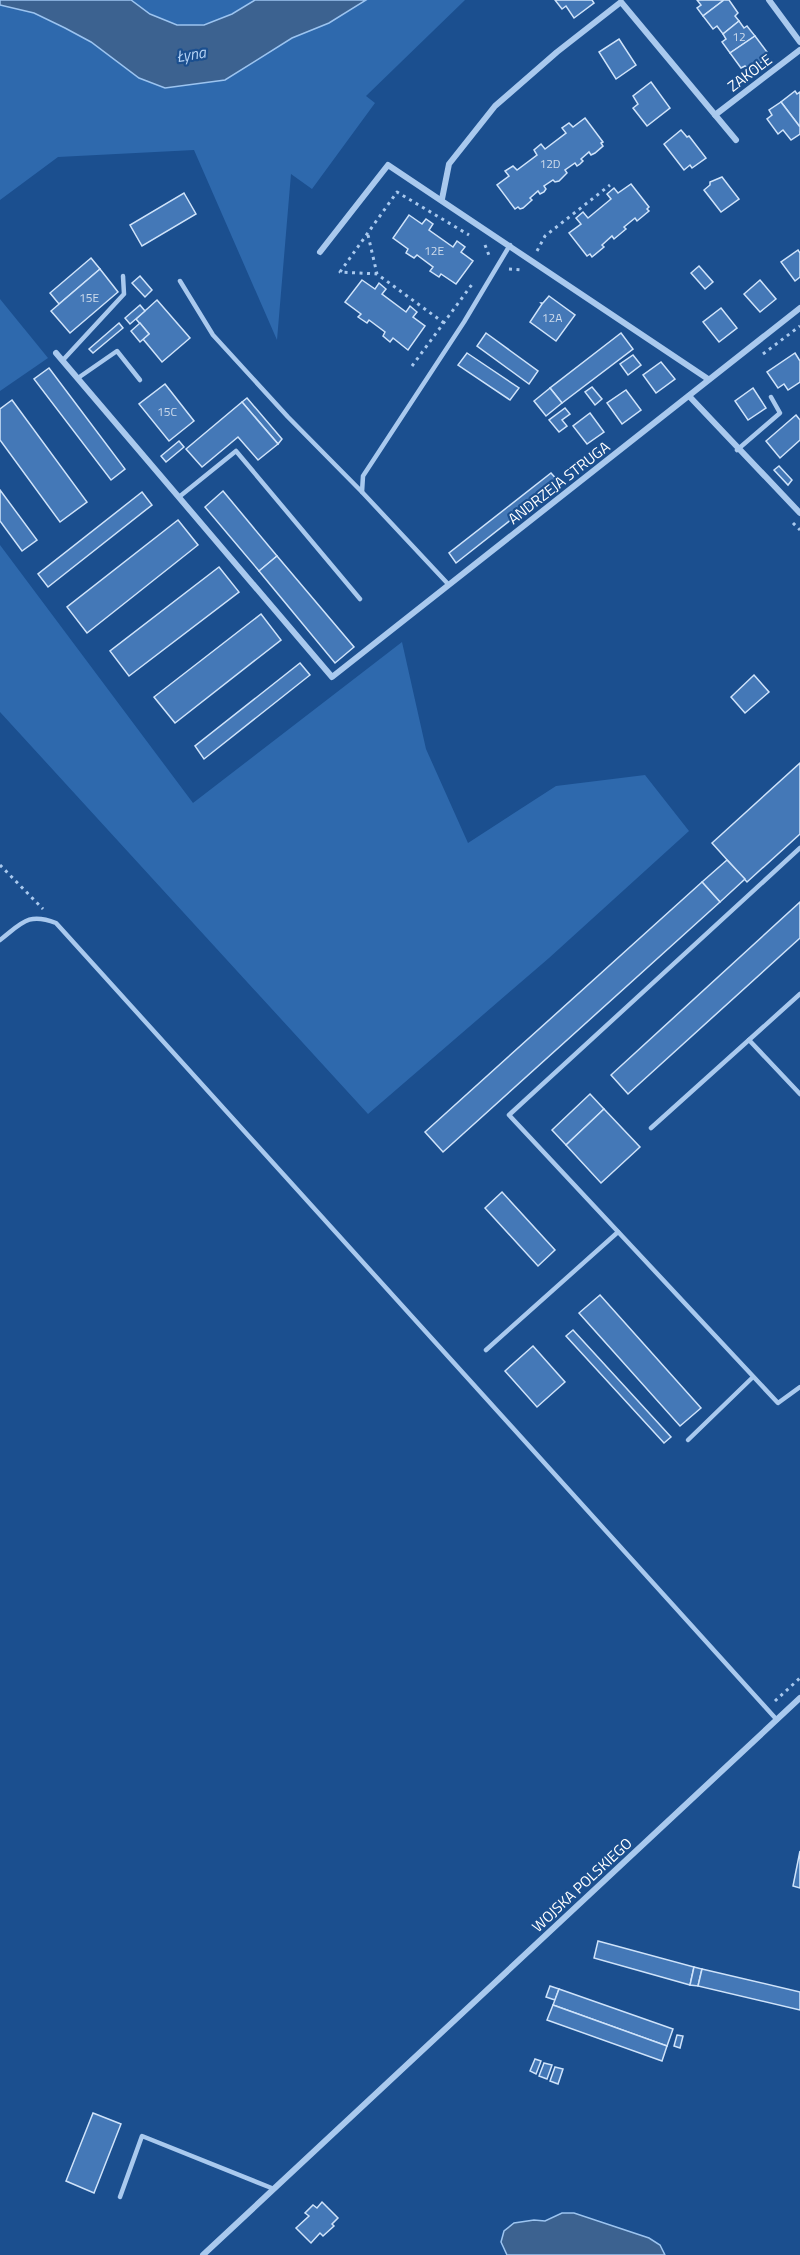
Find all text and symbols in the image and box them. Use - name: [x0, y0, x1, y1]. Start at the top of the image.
- house number: 12: [732, 27, 746, 46]
- water label: Łyna: [175, 40, 208, 68]
- street label: ZAKOLE: [723, 48, 777, 97]
- house number: 12D: [539, 154, 561, 173]
- house number: 12E: [424, 241, 444, 260]
- house number: 15E: [79, 288, 99, 307]
- house number: 12A: [542, 308, 562, 327]
- house number: 15C: [157, 402, 177, 421]
- street label: ANDRZEJA STRUGA: [503, 435, 615, 530]
- street label: WOJSKA POLSKIEGO: [526, 1832, 637, 1937]

